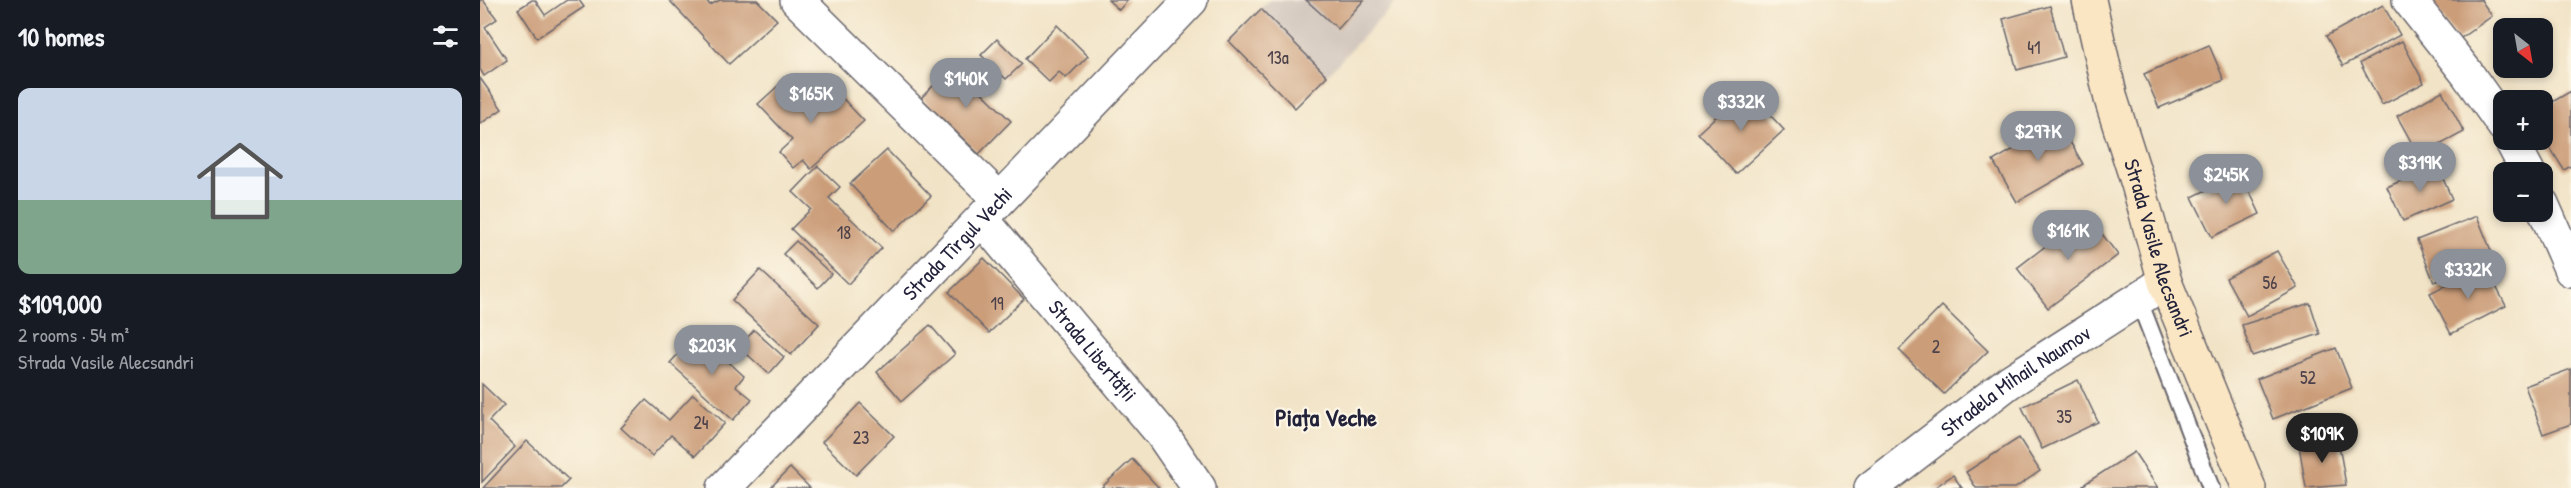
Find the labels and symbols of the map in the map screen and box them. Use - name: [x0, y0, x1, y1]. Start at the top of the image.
- north arrow: [2493, 18, 2553, 78]
- house number: 41: [2027, 35, 2041, 60]
- house number: 13a: [1267, 45, 1289, 70]
- pin: $140K: [924, 58, 1008, 109]
- pin: $165K: [769, 73, 853, 124]
- pin: $332K: [1699, 81, 1783, 132]
- pin: $297K: [1996, 111, 2080, 162]
- pin: $319K: [2378, 142, 2462, 193]
- pin: $245K: [2184, 154, 2268, 205]
- street label: Strada Vasile Alecsandri: [2117, 155, 2201, 341]
- street label: Strada Tîrgul Vechi: [896, 180, 1019, 307]
- pin: $161K: [2026, 210, 2110, 261]
- house number: 18: [837, 220, 851, 245]
- pin: $332K: [2426, 249, 2510, 300]
- house number: 56: [2263, 270, 2277, 295]
- house number: 19: [990, 291, 1004, 316]
- street label: Strada Libertății: [1042, 294, 1144, 408]
- street label: Stradela Mihail Naumov: [1934, 318, 2097, 443]
- pin: $203K: [670, 325, 754, 376]
- house number: 2: [1932, 334, 1941, 359]
- house number: 52: [2300, 365, 2317, 390]
- district label: Piața Veche: [1275, 401, 1377, 433]
- house number: 35: [2056, 404, 2072, 429]
- house number: 24: [693, 410, 709, 435]
- pin: $109K: [2280, 413, 2364, 464]
- house number: 23: [853, 425, 869, 450]

